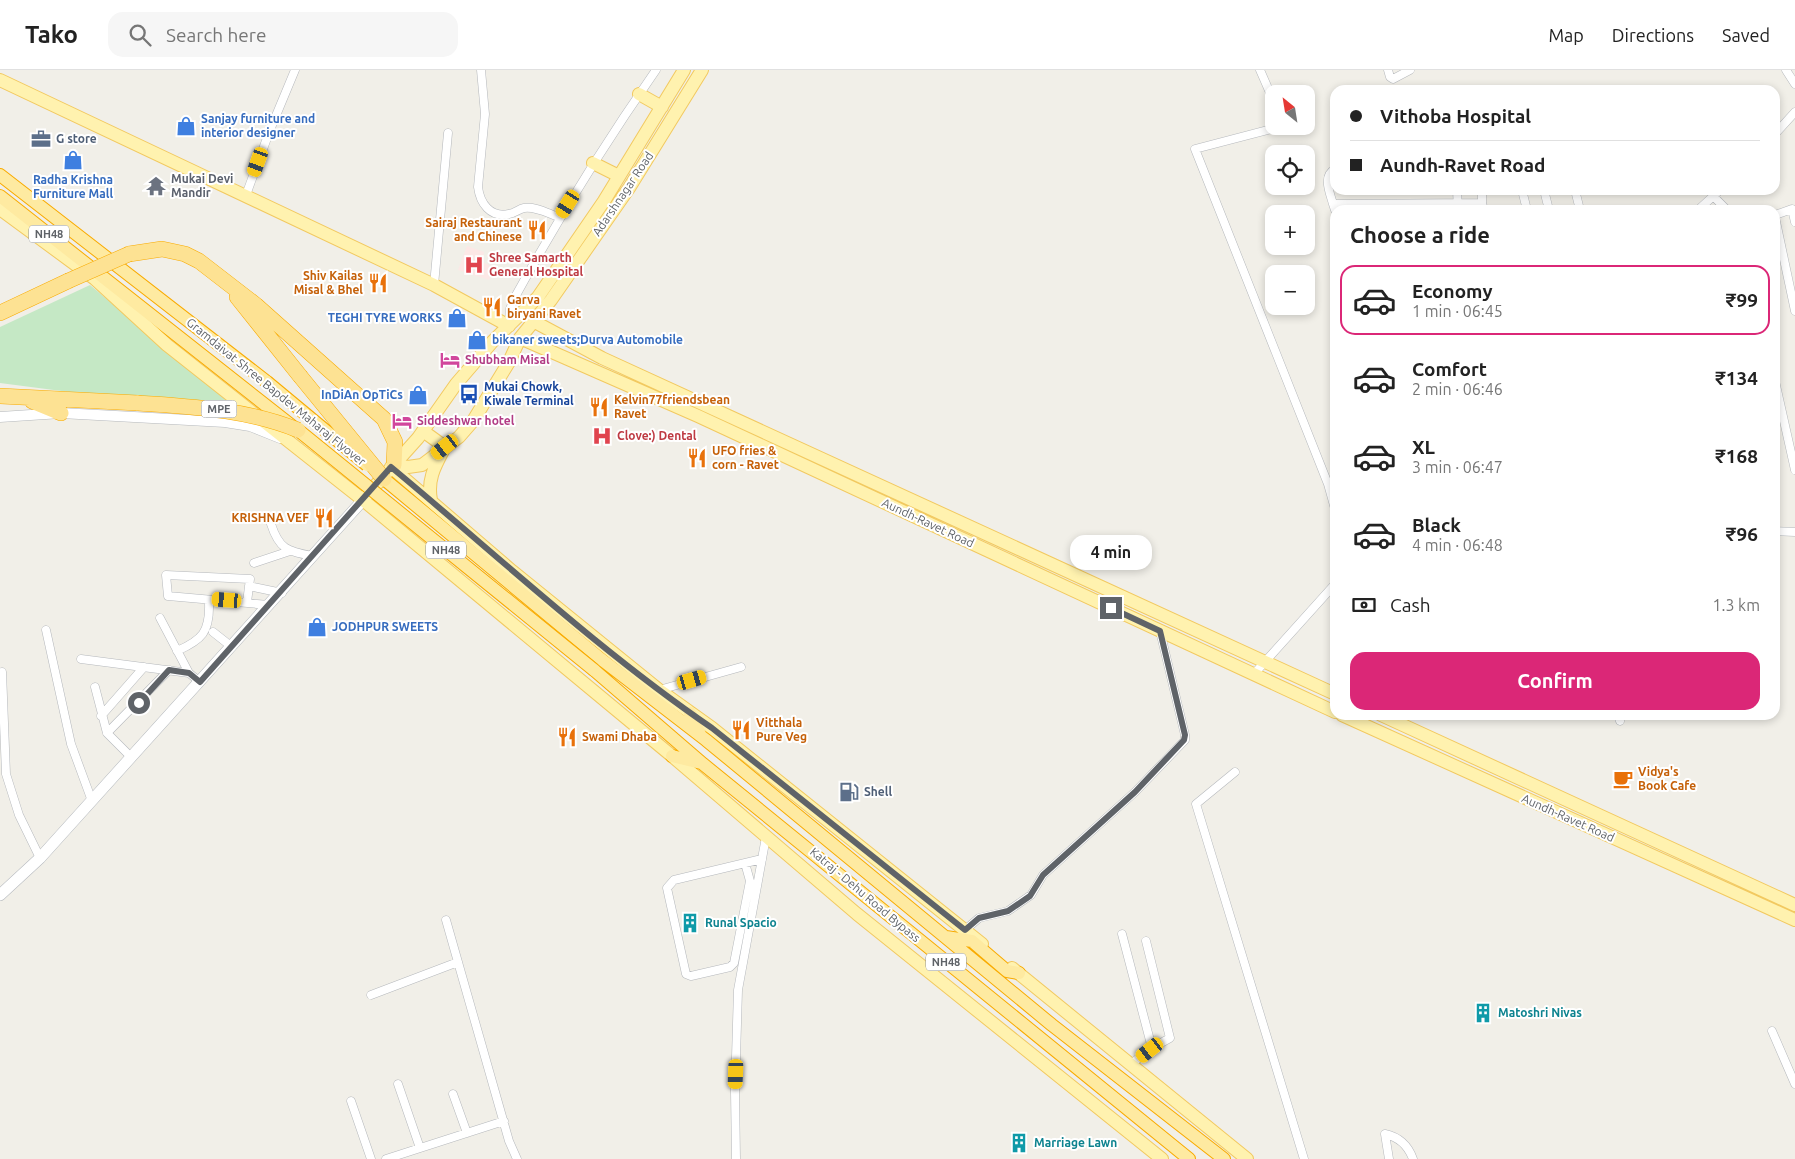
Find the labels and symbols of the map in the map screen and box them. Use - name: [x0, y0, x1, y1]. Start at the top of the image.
- north arrow: [1265, 85, 1315, 135]
- place label: Sanjay furniture and interior designer: [201, 112, 315, 139]
- shop icon: Sanjay furniture and interior designer: [175, 115, 197, 137]
- office icon: G store: [30, 128, 52, 150]
- place label: G store: [56, 132, 97, 145]
- car: [245, 145, 270, 179]
- shop icon: Radha Krishna Furniture Mall: [62, 149, 84, 171]
- street label: Adarshnagar Road: [590, 149, 656, 238]
- place label: Mukai Devi Mandir: [171, 172, 233, 199]
- place label: Radha Krishna Furniture Mall: [33, 173, 113, 200]
- temple icon: Mukai Devi Mandir: [145, 175, 167, 197]
- car: [553, 187, 582, 221]
- place label: Sairaj Restaurant and Chinese: [425, 216, 522, 243]
- restaurant icon: Sairaj Restaurant and Chinese: [526, 219, 548, 241]
- road number: NH48: [29, 226, 69, 242]
- place label: Shree Samarth General Hospital: [489, 251, 584, 278]
- hospital icon: Shree Samarth General Hospital: [463, 254, 485, 276]
- place label: Shiv Kailas Misal & Bhel: [294, 269, 363, 296]
- restaurant icon: Shiv Kailas Misal & Bhel: [367, 272, 389, 294]
- place label: Garva biryani Ravet: [507, 293, 581, 320]
- restaurant icon: Garva biryani Ravet: [481, 296, 503, 318]
- shop icon: TEGHI TYRE WORKS: [446, 307, 468, 329]
- place label: TEGHI TYRE WORKS: [328, 311, 442, 324]
- street label: Gramdaivat Shree Bapdev Maharaj Flyover: [184, 315, 369, 468]
- shop icon: bikaner sweets;Durva Automobile: [466, 329, 488, 351]
- place label: bikaner sweets;Durva Automobile: [492, 333, 683, 347]
- hotel icon: Shubham Misal: [439, 349, 461, 371]
- place label: Shubham Misal: [465, 353, 550, 366]
- place label: Mukai Chowk, Kiwale Terminal: [484, 380, 574, 407]
- bus stop icon: Mukai Chowk, Kiwale Terminal: [458, 383, 480, 405]
- shop icon: InDiAn OpTiCs: [407, 384, 429, 406]
- place label: InDiAn OpTiCs: [321, 388, 403, 401]
- place label: Kelvin77friendsbean Ravet: [614, 393, 730, 420]
- restaurant icon: Kelvin77friendsbean Ravet: [588, 396, 610, 418]
- road number: MPE: [202, 400, 236, 418]
- hotel icon: Siddeshwar hotel: [391, 410, 413, 432]
- place label: Siddeshwar hotel: [417, 414, 515, 427]
- hospital icon: Clove:) Dental: [591, 425, 613, 447]
- place label: Clove:) Dental: [617, 429, 697, 443]
- car: [428, 432, 461, 462]
- place label: UFO fries & corn - Ravet: [712, 444, 779, 471]
- restaurant icon: UFO fries & corn - Ravet: [686, 447, 708, 469]
- street label: Aundh-Ravet Road: [880, 496, 976, 550]
- restaurant icon: KRISHNA VEF: [313, 507, 335, 529]
- place label: KRISHNA VEF: [232, 511, 309, 524]
- callout: 4 min: [1070, 536, 1152, 570]
- road number: NH48: [426, 542, 466, 558]
- car: [211, 591, 242, 609]
- route end: [1100, 597, 1122, 619]
- shop icon: JODHPUR SWEETS: [306, 616, 328, 638]
- place label: JODHPUR SWEETS: [332, 620, 438, 633]
- car: [675, 669, 708, 691]
- route start: [128, 692, 150, 714]
- place label: Vitthala Pure Veg: [756, 716, 807, 743]
- restaurant icon: Vitthala Pure Veg: [730, 719, 752, 741]
- restaurant icon: Swami Dhaba: [556, 726, 578, 748]
- place label: Swami Dhaba: [582, 730, 657, 743]
- place label: Vidya's Book Cafe: [1638, 765, 1696, 792]
- cafe icon: Vidya's Book Cafe: [1612, 768, 1634, 790]
- fuel station icon: Shell: [838, 781, 860, 803]
- place label: Shell: [864, 785, 892, 798]
- street label: Aundh-Ravet Road: [1520, 791, 1617, 844]
- street label: Katraj - Dehu Road Bypass: [808, 845, 923, 945]
- building icon: Runal Spacio: [679, 912, 701, 934]
- place label: Runal Spacio: [705, 916, 777, 929]
- road number: NH48: [926, 954, 966, 970]
- building icon: Matoshri Nivas: [1472, 1002, 1494, 1024]
- place label: Matoshri Nivas: [1498, 1006, 1582, 1019]
- car: [1133, 1035, 1166, 1065]
- car: [727, 1059, 744, 1089]
- building icon: Marriage Lawn: [1008, 1132, 1030, 1154]
- place label: Marriage Lawn: [1034, 1136, 1117, 1149]

